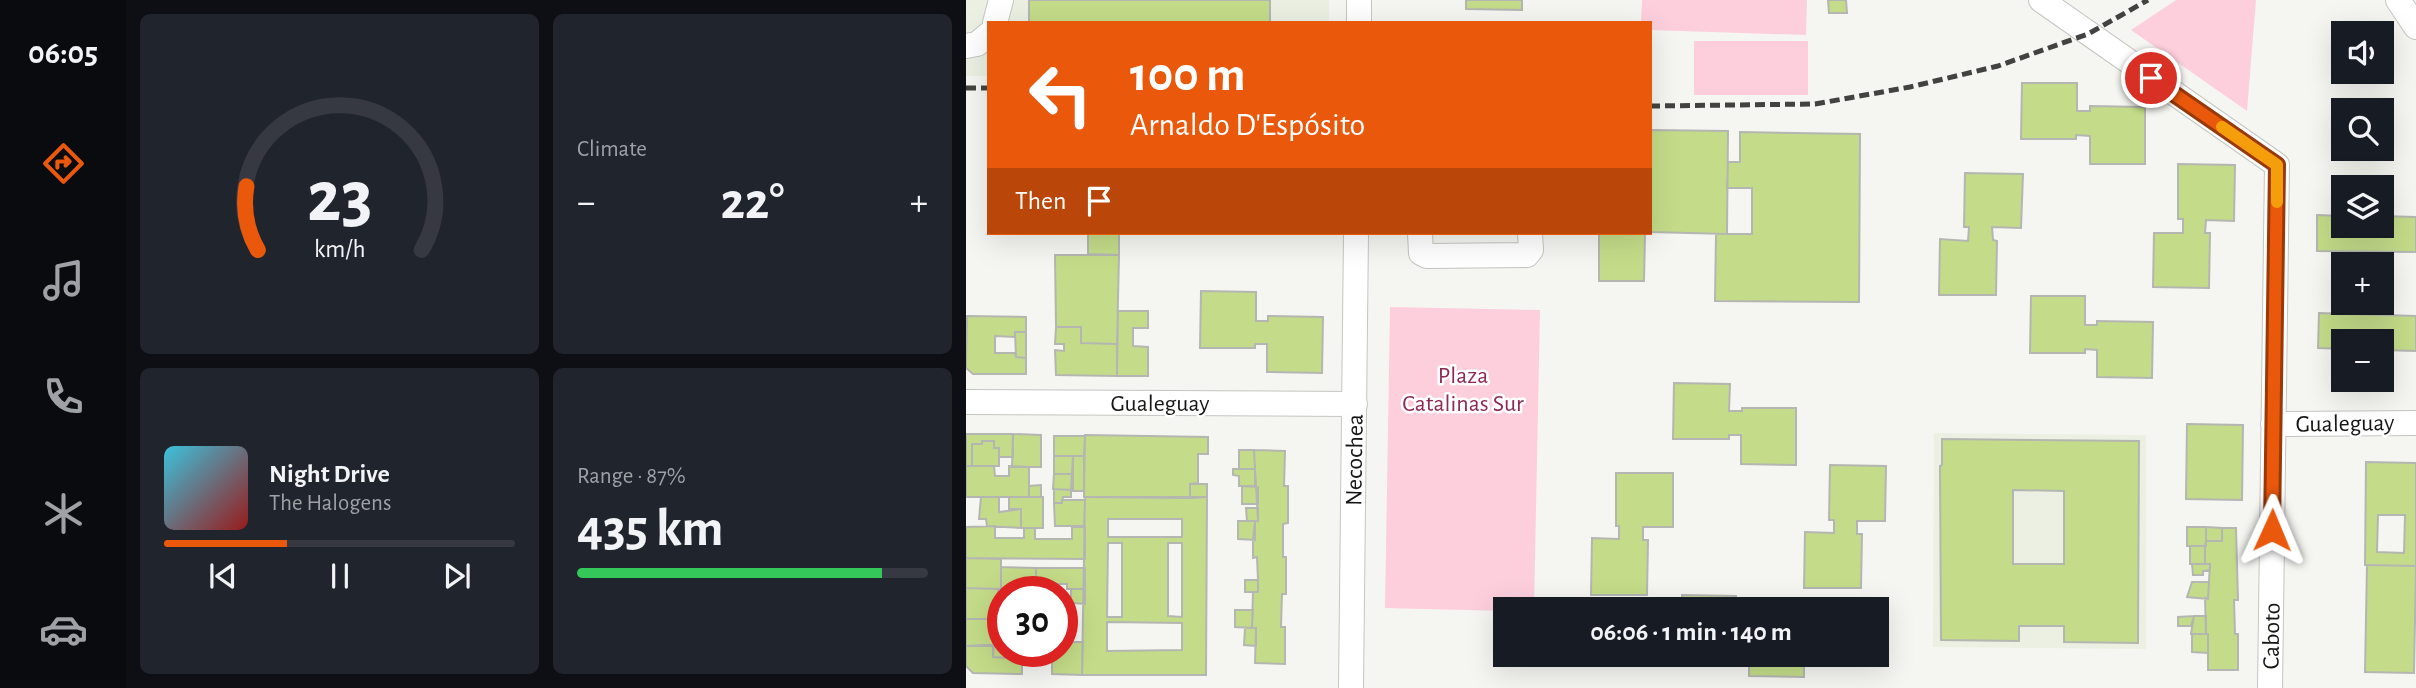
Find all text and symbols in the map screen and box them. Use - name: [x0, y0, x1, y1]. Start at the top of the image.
- map controls: [2331, 21, 2394, 392]
- button: sound: [2331, 21, 2394, 84]
- text: 06:05: [28, 37, 98, 69]
- pin: [2121, 48, 2181, 108]
- icon: left: [1015, 49, 1106, 140]
- text: 100 m: [1130, 51, 1246, 100]
- icon: arrive: [2132, 59, 2170, 97]
- button: search: [2331, 98, 2394, 161]
- text: Arnaldo D'Espósito: [1130, 109, 1365, 141]
- text: Climate: [577, 138, 647, 161]
- icon: directions: [39, 139, 88, 188]
- text: 23: [307, 162, 372, 235]
- button: layers: [2331, 175, 2394, 238]
- text: 22°: [720, 176, 785, 228]
- icon: arrive: [1080, 182, 1118, 220]
- text: −: [577, 184, 595, 222]
- text: +: [910, 184, 928, 222]
- text: Then: [1015, 188, 1066, 214]
- text: km/h: [314, 237, 365, 262]
- button: +: [2331, 252, 2394, 315]
- icon: music: [39, 256, 88, 305]
- button: −: [2331, 329, 2394, 392]
- park label: Plaza Catalinas Sur: [1402, 364, 1524, 416]
- icon: phone: [39, 372, 88, 421]
- street label: Gualeguay: [1111, 392, 1209, 416]
- street label: Gualeguay: [2295, 411, 2395, 437]
- street label: Necochea: [1342, 414, 1368, 506]
- text: Night Drive: [269, 461, 390, 487]
- text: Range · 87%: [577, 465, 686, 488]
- icon: climate: [39, 489, 88, 538]
- text: The Halogens: [269, 492, 391, 515]
- position arrow: [2235, 493, 2309, 567]
- text: 435 km: [577, 503, 724, 555]
- icon: previous: [204, 557, 242, 595]
- icon: pause: [321, 557, 359, 595]
- icon: next: [438, 557, 476, 595]
- speed limit sign: 30: [987, 576, 1078, 667]
- street label: Caboto: [2259, 602, 2285, 670]
- icon: car: [39, 605, 88, 654]
- text: 06:06 · 1 min · 140 m: [1590, 619, 1792, 645]

